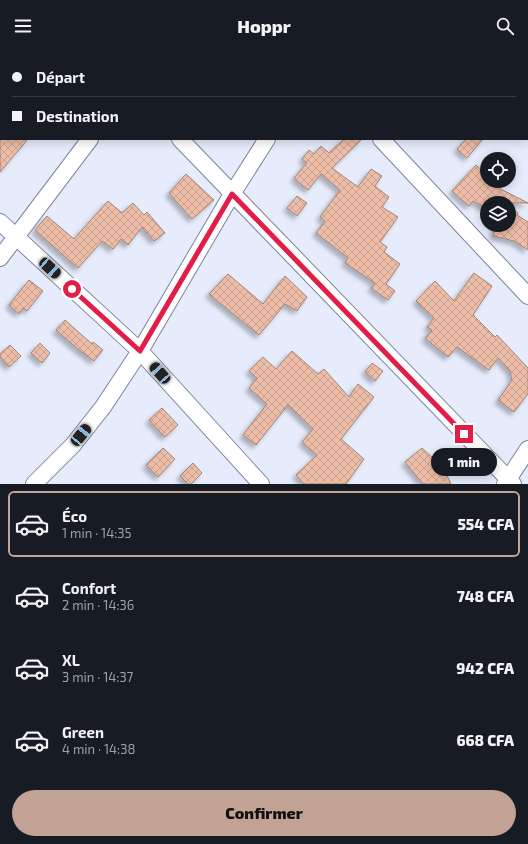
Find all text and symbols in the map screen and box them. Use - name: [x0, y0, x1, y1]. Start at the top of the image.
- icon: menu: [12, 15, 34, 37]
- text: Hoppr: [237, 15, 291, 37]
- icon: search: [494, 15, 516, 37]
- text: Départ: [36, 68, 85, 86]
- text: Destination: [36, 107, 119, 125]
- map controls: [480, 152, 516, 232]
- button: locate: [480, 152, 516, 188]
- button: layers: [480, 196, 516, 232]
- car: [37, 256, 63, 280]
- route start: [63, 280, 81, 298]
- car: [148, 360, 172, 386]
- car: [69, 422, 93, 448]
- route end: [455, 425, 473, 443]
- callout: 1 min: [431, 448, 497, 476]
- text: 1 min: [448, 454, 480, 470]
- icon: car: [14, 506, 50, 542]
- text: Éco: [62, 507, 87, 525]
- text: 554 CFA: [457, 515, 514, 533]
- text: 1 min · 14:35: [62, 525, 132, 541]
- icon: car: [14, 578, 50, 614]
- text: Confort: [62, 579, 116, 597]
- text: 748 CFA: [457, 587, 514, 605]
- text: 2 min · 14:36: [62, 597, 134, 613]
- icon: car: [14, 650, 50, 686]
- text: XL: [62, 651, 80, 669]
- text: 942 CFA: [456, 659, 514, 677]
- text: 3 min · 14:37: [62, 669, 133, 685]
- icon: car: [14, 722, 50, 758]
- text: Green: [62, 723, 104, 741]
- text: 668 CFA: [456, 731, 514, 749]
- text: 4 min · 14:38: [62, 741, 135, 757]
- button: Confirmer: [12, 790, 516, 836]

